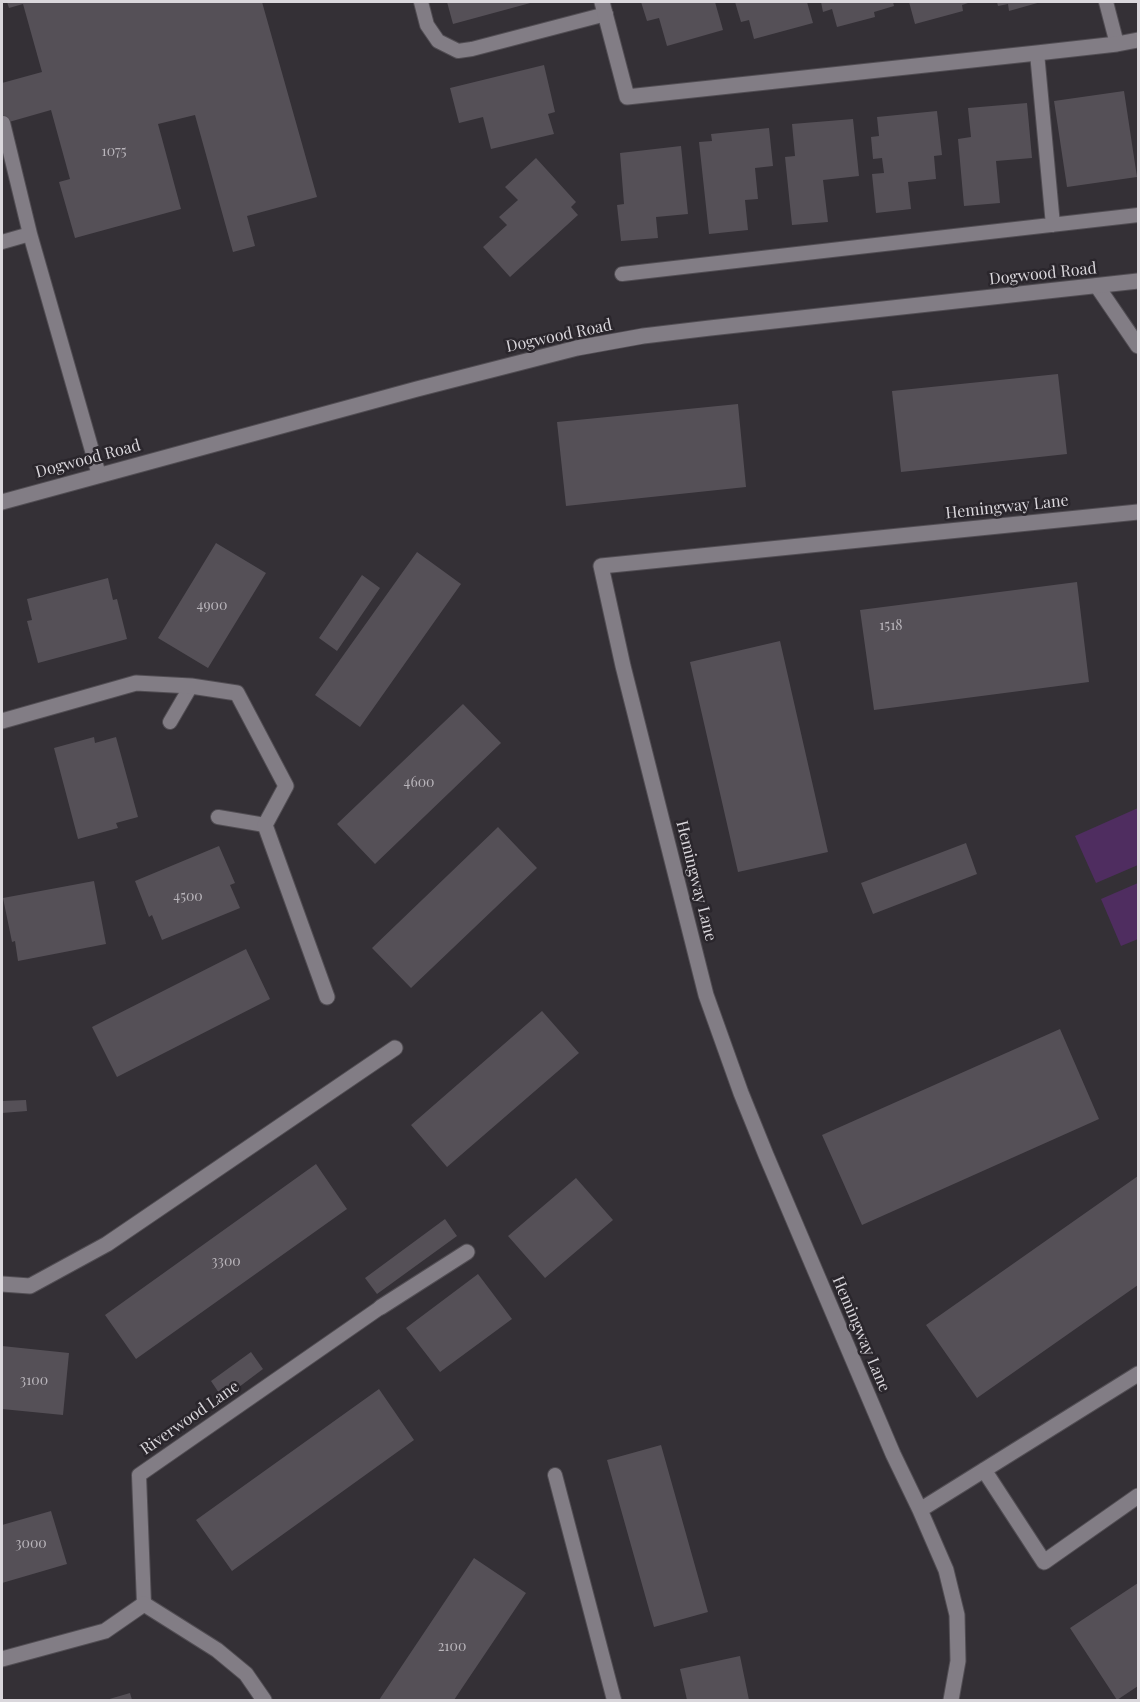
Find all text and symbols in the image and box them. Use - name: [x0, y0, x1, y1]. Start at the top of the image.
- house number: 1075: [101, 144, 127, 160]
- street label: Dogwood Road: [988, 259, 1098, 289]
- street label: Dogwood Road: [504, 315, 614, 357]
- street label: Dogwood Road: [33, 436, 143, 482]
- street label: Hemingway Lane: [944, 491, 1070, 523]
- house number: 4900: [197, 598, 227, 614]
- house number: 1518: [879, 618, 903, 634]
- house number: 4600: [404, 775, 434, 791]
- street label: Hemingway Lane: [672, 819, 720, 943]
- house number: 4500: [173, 889, 203, 905]
- house number: 3300: [211, 1254, 241, 1270]
- street label: Hemingway Lane: [828, 1273, 894, 1395]
- house number: 3100: [20, 1373, 48, 1389]
- street label: Riverwood Lane: [137, 1377, 243, 1459]
- house number: 3000: [15, 1536, 47, 1552]
- house number: 2100: [438, 1639, 466, 1655]

